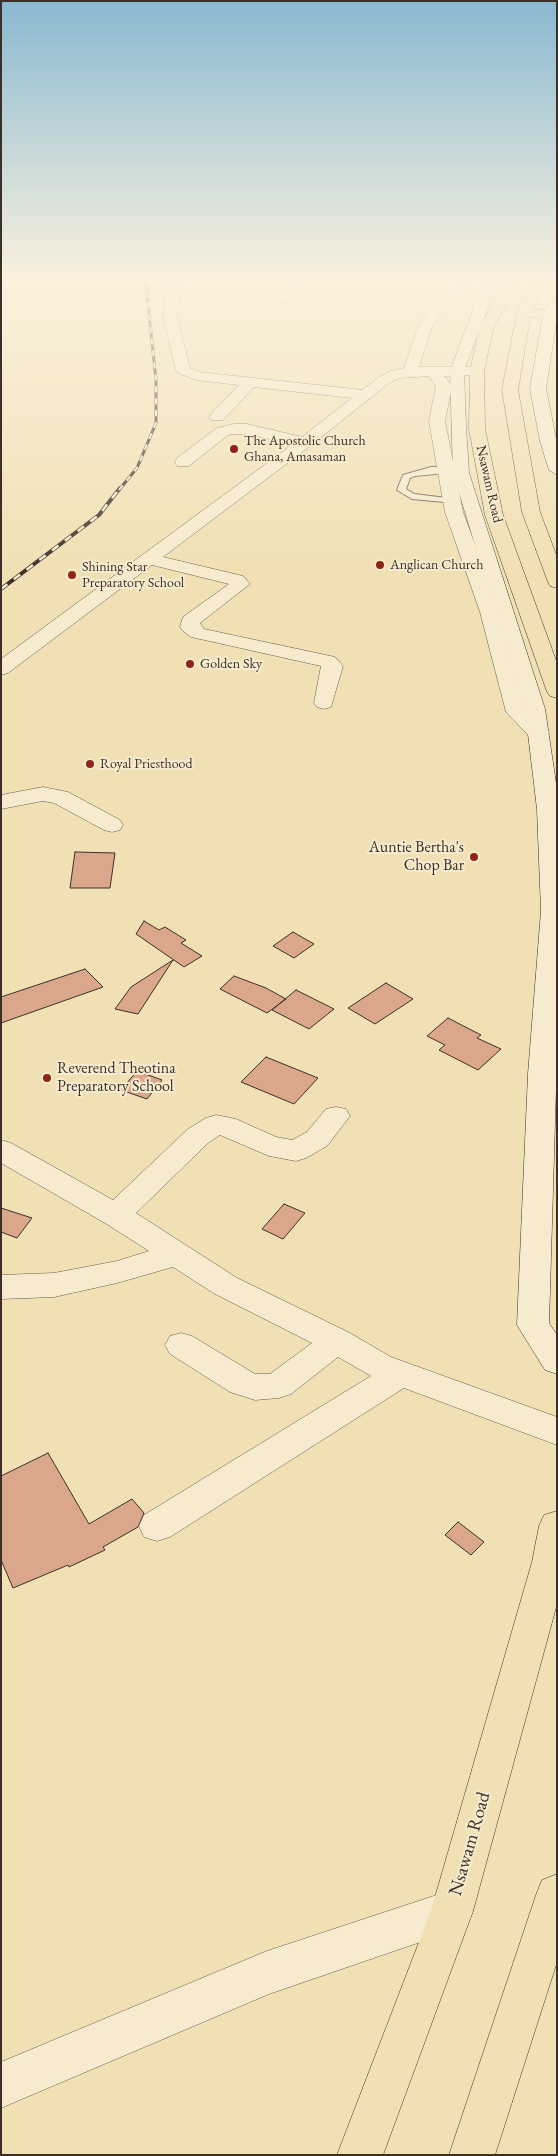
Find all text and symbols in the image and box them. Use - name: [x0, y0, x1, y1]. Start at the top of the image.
- place label: The Apostolic Church Ghana, Amasaman: [244, 433, 366, 466]
- marker: The Apostolic Church Ghana, Amasaman: [228, 443, 240, 455]
- street label: Nsawam Road: [472, 444, 506, 524]
- place label: Anglican Church: [390, 557, 483, 573]
- place label: Shining Star Preparatory School: [82, 559, 184, 592]
- marker: Anglican Church: [374, 559, 386, 571]
- marker: Shining Star Preparatory School: [66, 569, 78, 581]
- place label: Golden Sky: [200, 656, 262, 672]
- marker: Golden Sky: [184, 658, 196, 670]
- place label: Royal Priesthood: [100, 756, 193, 772]
- marker: Royal Priesthood: [84, 758, 96, 770]
- place label: Auntie Bertha's Chop Bar: [369, 838, 464, 876]
- marker: Auntie Bertha's Chop Bar: [468, 851, 480, 863]
- place label: Reverend Theotina Preparatory School: [57, 1059, 176, 1097]
- marker: Reverend Theotina Preparatory School: [41, 1072, 53, 1084]
- street label: Nsawam Road: [444, 1789, 496, 1899]

